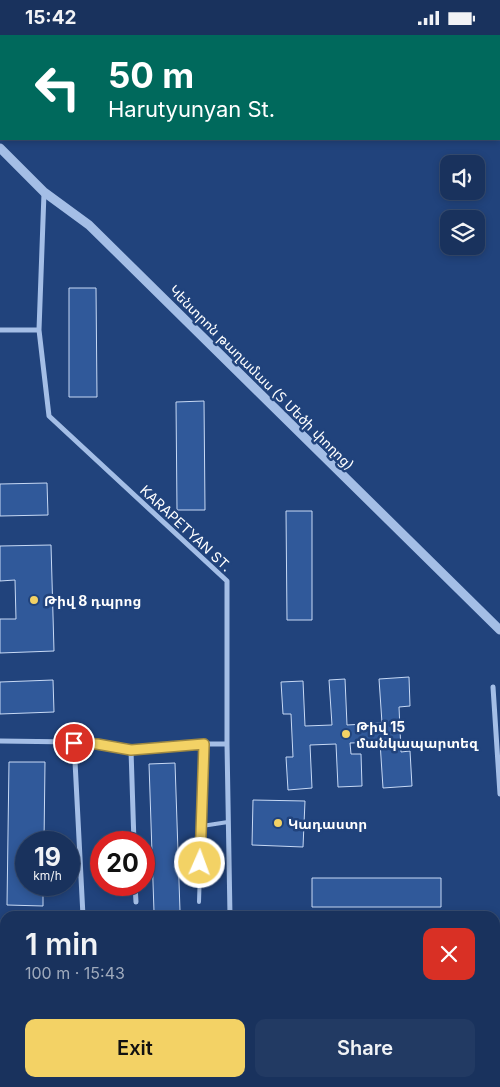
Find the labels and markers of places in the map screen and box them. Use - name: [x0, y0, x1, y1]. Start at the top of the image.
- place label: Թիվ 8 դպրոց: [44, 592, 141, 609]
- marker: Թիվ 8 դպրոց: [28, 594, 40, 606]
- place label: Թիվ 15 մանկապարտեզ: [356, 718, 479, 751]
- pin: [53, 722, 95, 764]
- marker: Թիվ 15 մանկապարտեզ: [340, 728, 352, 740]
- place label: Կադաստր: [288, 815, 367, 832]
- marker: Կադաստր: [272, 817, 284, 829]

